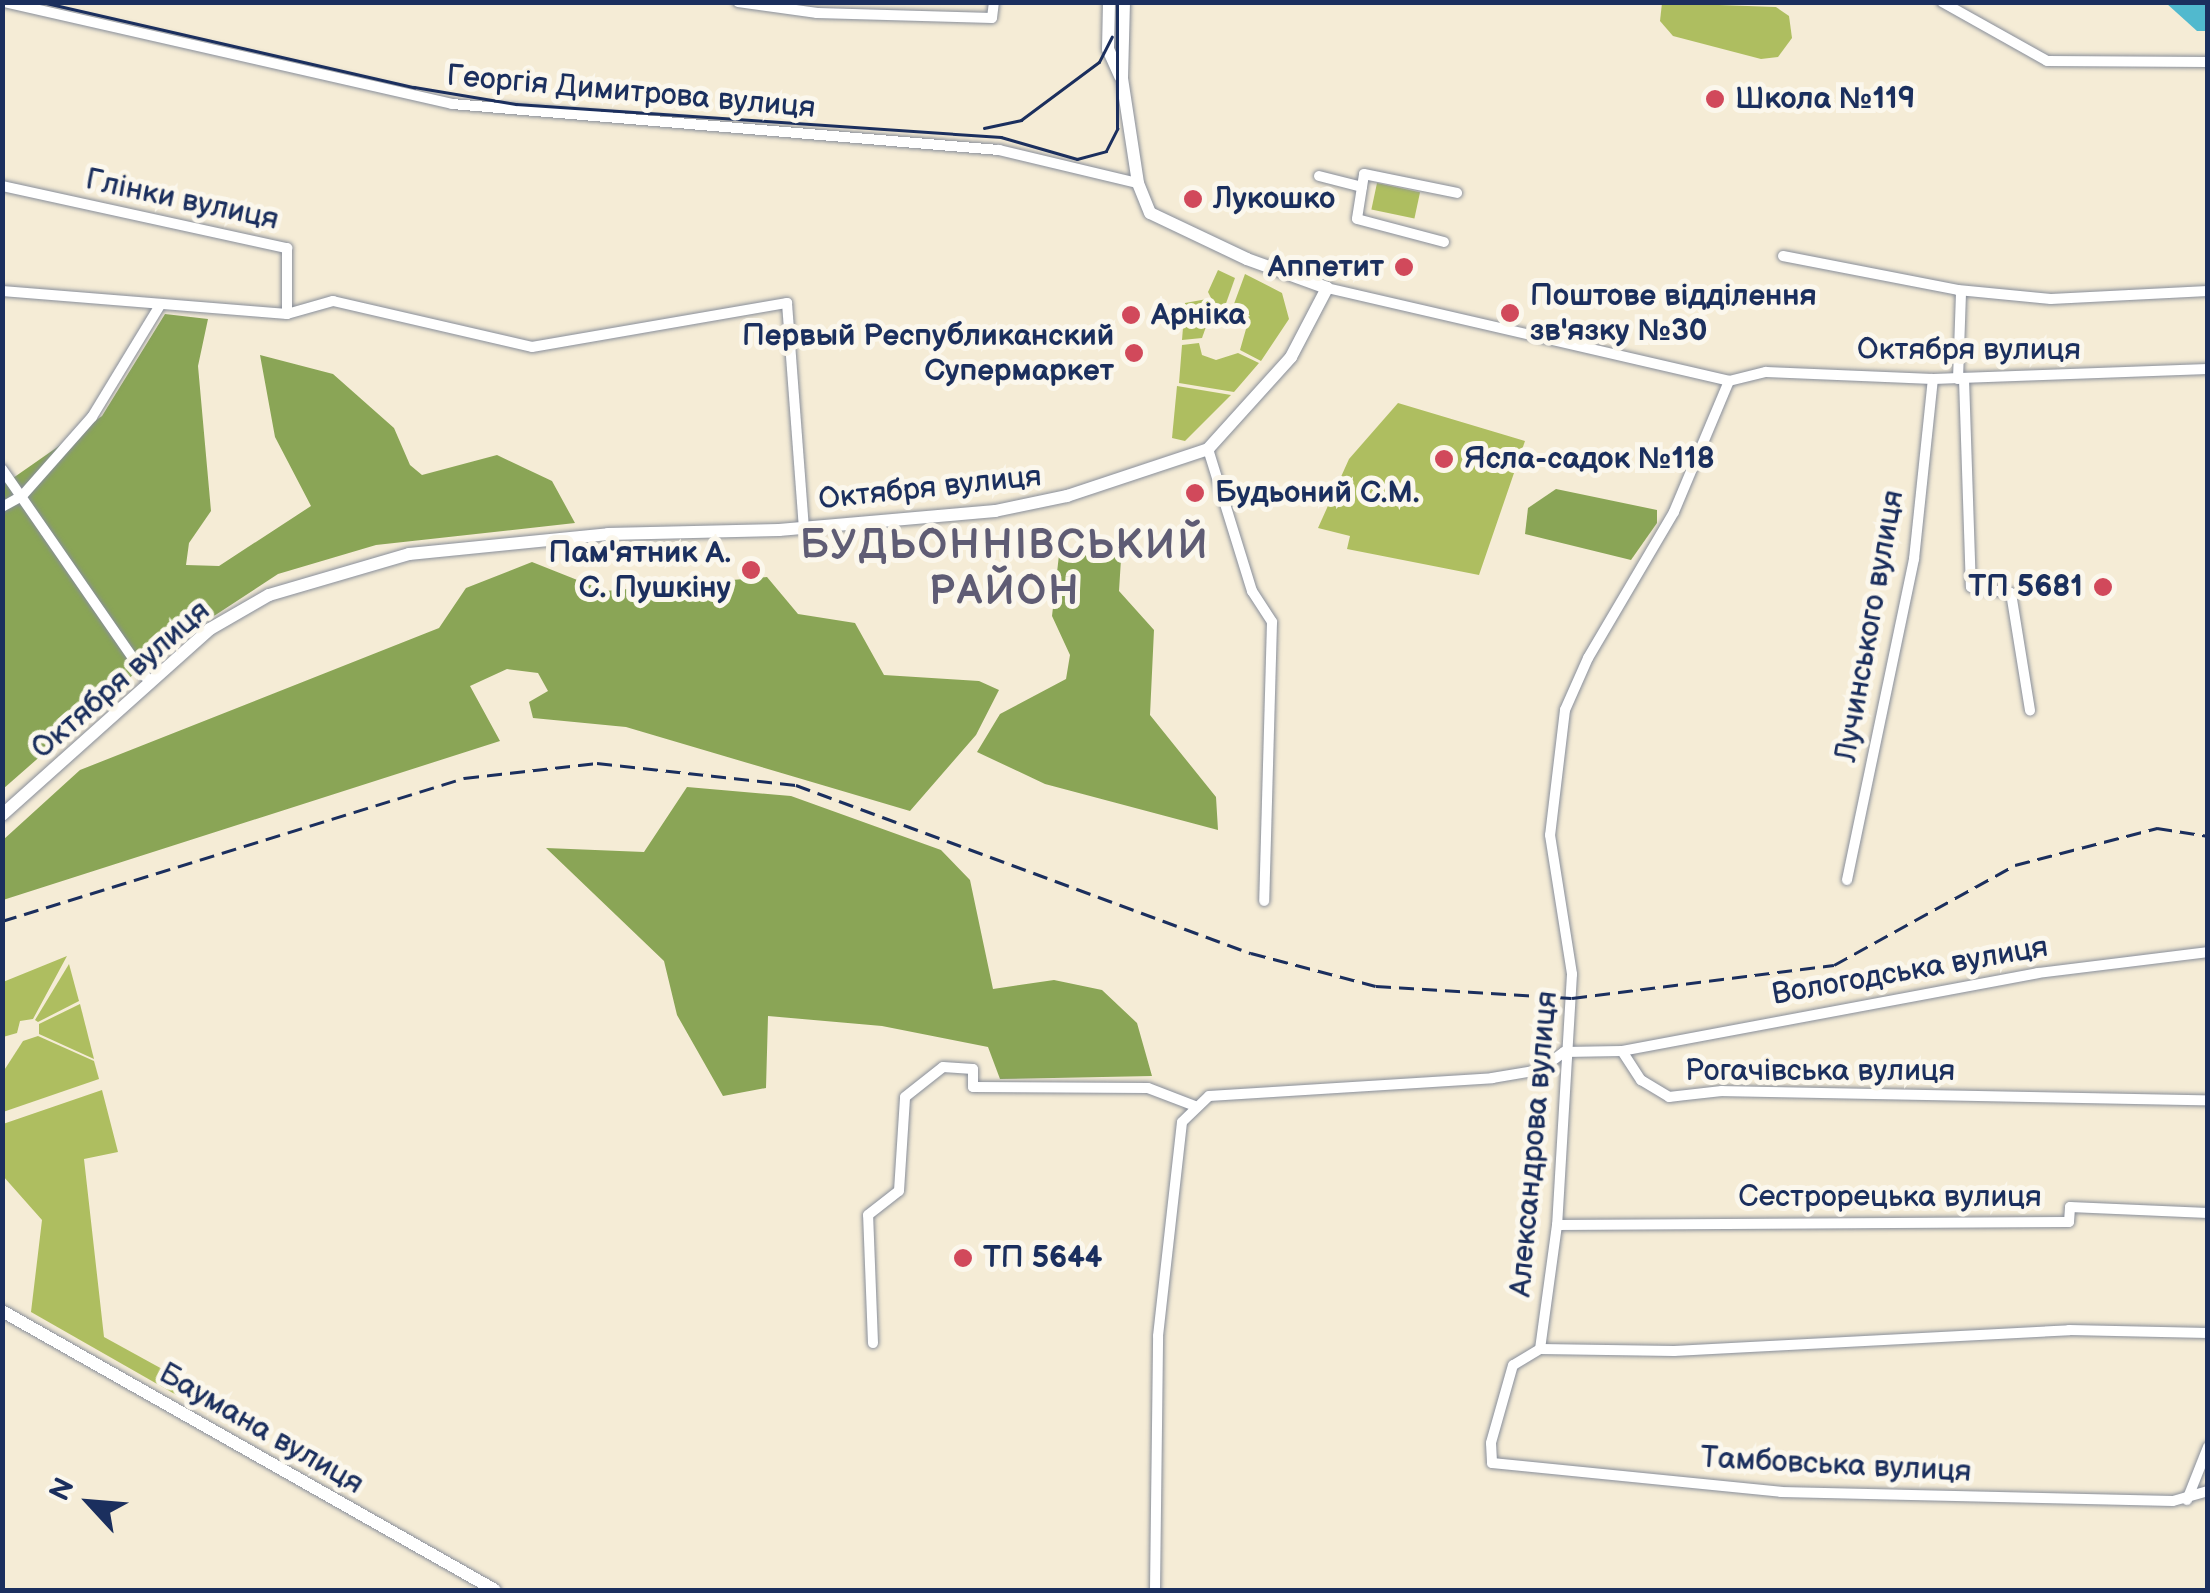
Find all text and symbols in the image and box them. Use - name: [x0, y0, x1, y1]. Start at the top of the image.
- street label: Георгія Димитрова вулиця: [445, 58, 817, 126]
- place label: Школа №119: [1735, 81, 1915, 117]
- marker: Школа №119: [1704, 88, 1726, 110]
- street label: Глінки вулиця: [82, 162, 282, 238]
- place label: Лукошко: [1213, 181, 1336, 217]
- marker: Лукошко: [1182, 188, 1204, 210]
- place label: Аппетит: [1268, 249, 1384, 285]
- marker: Аппетит: [1393, 256, 1415, 278]
- place label: Поштове відділення зв'язку №30: [1530, 278, 1817, 348]
- place label: Арніка: [1151, 297, 1246, 333]
- marker: Поштове відділення зв'язку №30: [1499, 302, 1521, 324]
- marker: Арніка: [1120, 304, 1142, 326]
- place label: Первый Республиканский Супермаркет: [742, 318, 1114, 388]
- street label: Октября вулиця: [1857, 332, 2081, 368]
- marker: Первый Республиканский Супермаркет: [1123, 342, 1145, 364]
- place label: Ясла-садок №118: [1464, 441, 1715, 477]
- marker: Ясла-садок №118: [1433, 448, 1455, 470]
- street label: Октября вулиця: [817, 458, 1043, 518]
- place label: Будьоний С.М.: [1215, 475, 1419, 511]
- marker: Будьоний С.М.: [1184, 482, 1206, 504]
- street label: Лучинського вулиця: [1828, 487, 1912, 765]
- district label: БУДЬОННІВСЬКИЙ РАЙОН: [800, 522, 1210, 616]
- place label: Пам'ятник А. С. Пушкіну: [549, 535, 731, 606]
- marker: Пам'ятник А. С. Пушкіну: [740, 559, 762, 581]
- place label: ТП 5681: [1968, 569, 2083, 605]
- marker: ТП 5681: [2092, 576, 2114, 598]
- street label: Октября вулиця: [25, 593, 217, 767]
- street label: Вологодська вулиця: [1769, 929, 2051, 1013]
- street label: Александрова вулиця: [1503, 990, 1565, 1298]
- street label: Рогачівська вулиця: [1685, 1053, 1955, 1089]
- street label: Сестрорецька вулиця: [1738, 1179, 2042, 1215]
- place label: ТП 5644: [983, 1240, 1103, 1276]
- marker: ТП 5644: [952, 1247, 974, 1269]
- street label: Баумана вулиця: [152, 1356, 370, 1502]
- street label: Тамбовська вулиця: [1700, 1440, 1972, 1490]
- north arrow: [40, 1453, 140, 1553]
- text: N: [43, 1473, 82, 1506]

